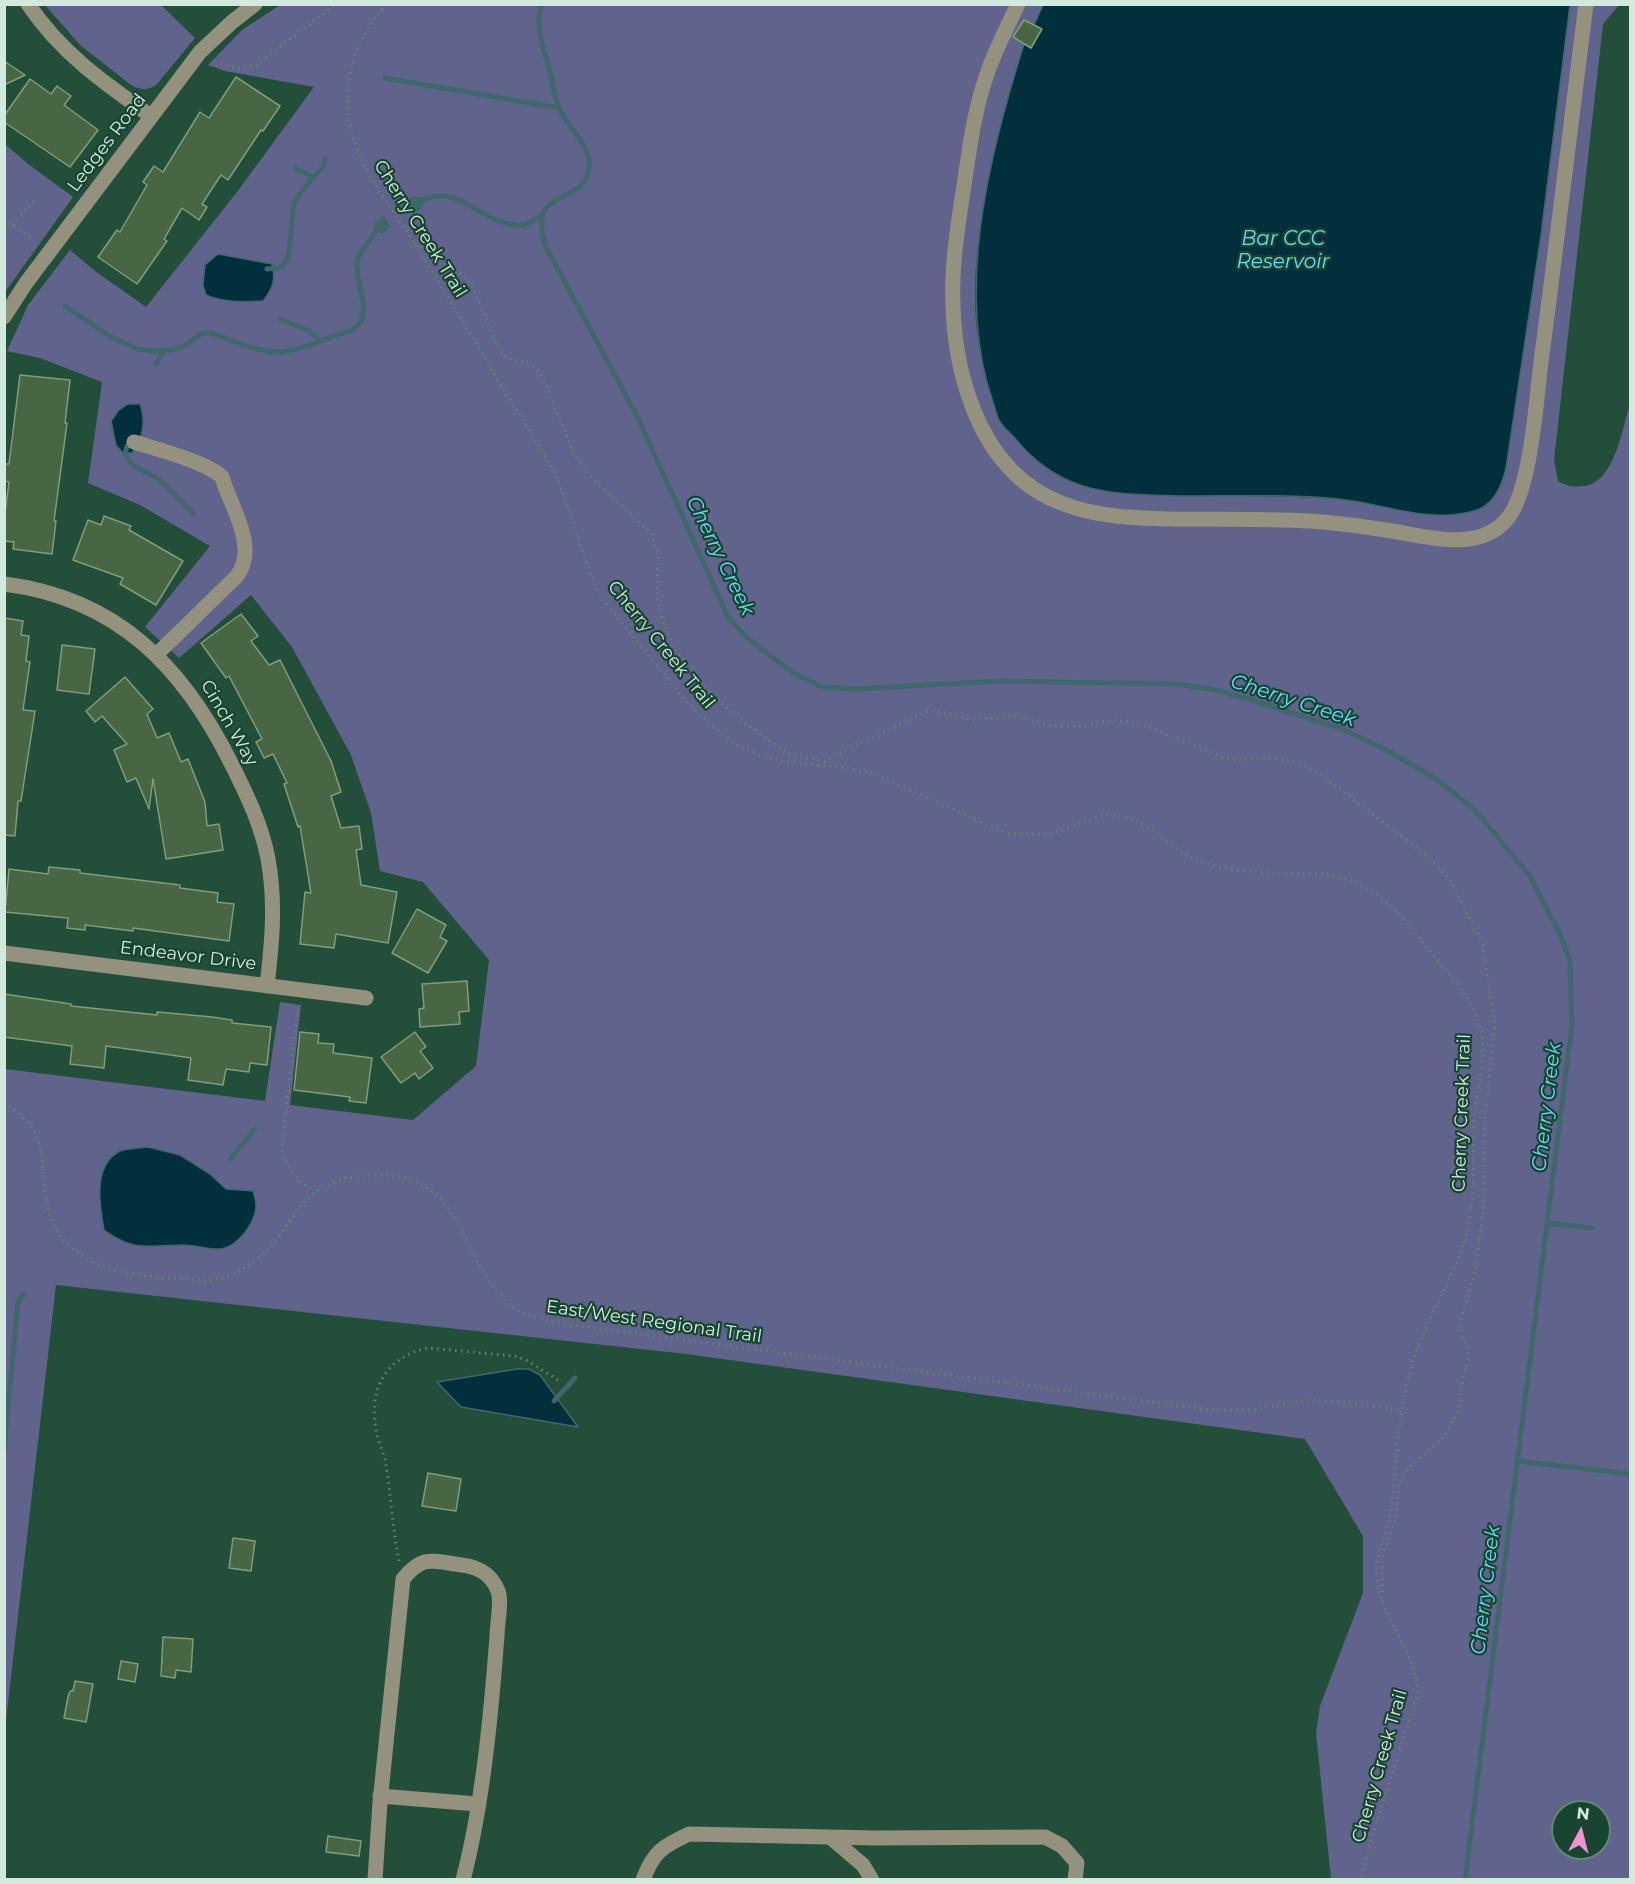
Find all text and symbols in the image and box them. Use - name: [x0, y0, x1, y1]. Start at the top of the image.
- street label: Ledges Road: [63, 90, 151, 196]
- street label: Cherry Creek Trail: [369, 156, 471, 302]
- water label: Bar CCC Reservoir: [1236, 227, 1330, 274]
- water label: Cherry Creek: [681, 492, 759, 620]
- street label: Cherry Creek Trail: [603, 577, 719, 713]
- water label: Cherry Creek: [1227, 670, 1359, 732]
- street label: Cinch Way: [196, 676, 262, 770]
- street label: Endeavor Drive: [119, 937, 257, 975]
- street label: Cherry Creek Trail: [1448, 1034, 1476, 1192]
- water label: Cherry Creek: [1527, 1041, 1567, 1173]
- street label: East/West Regional Trail: [545, 1296, 763, 1348]
- water label: Cherry Creek: [1466, 1524, 1506, 1656]
- street label: Cherry Creek Trail: [1348, 1687, 1412, 1845]
- north arrow: [1551, 1800, 1611, 1860]
- text: N: [1575, 1803, 1591, 1824]

